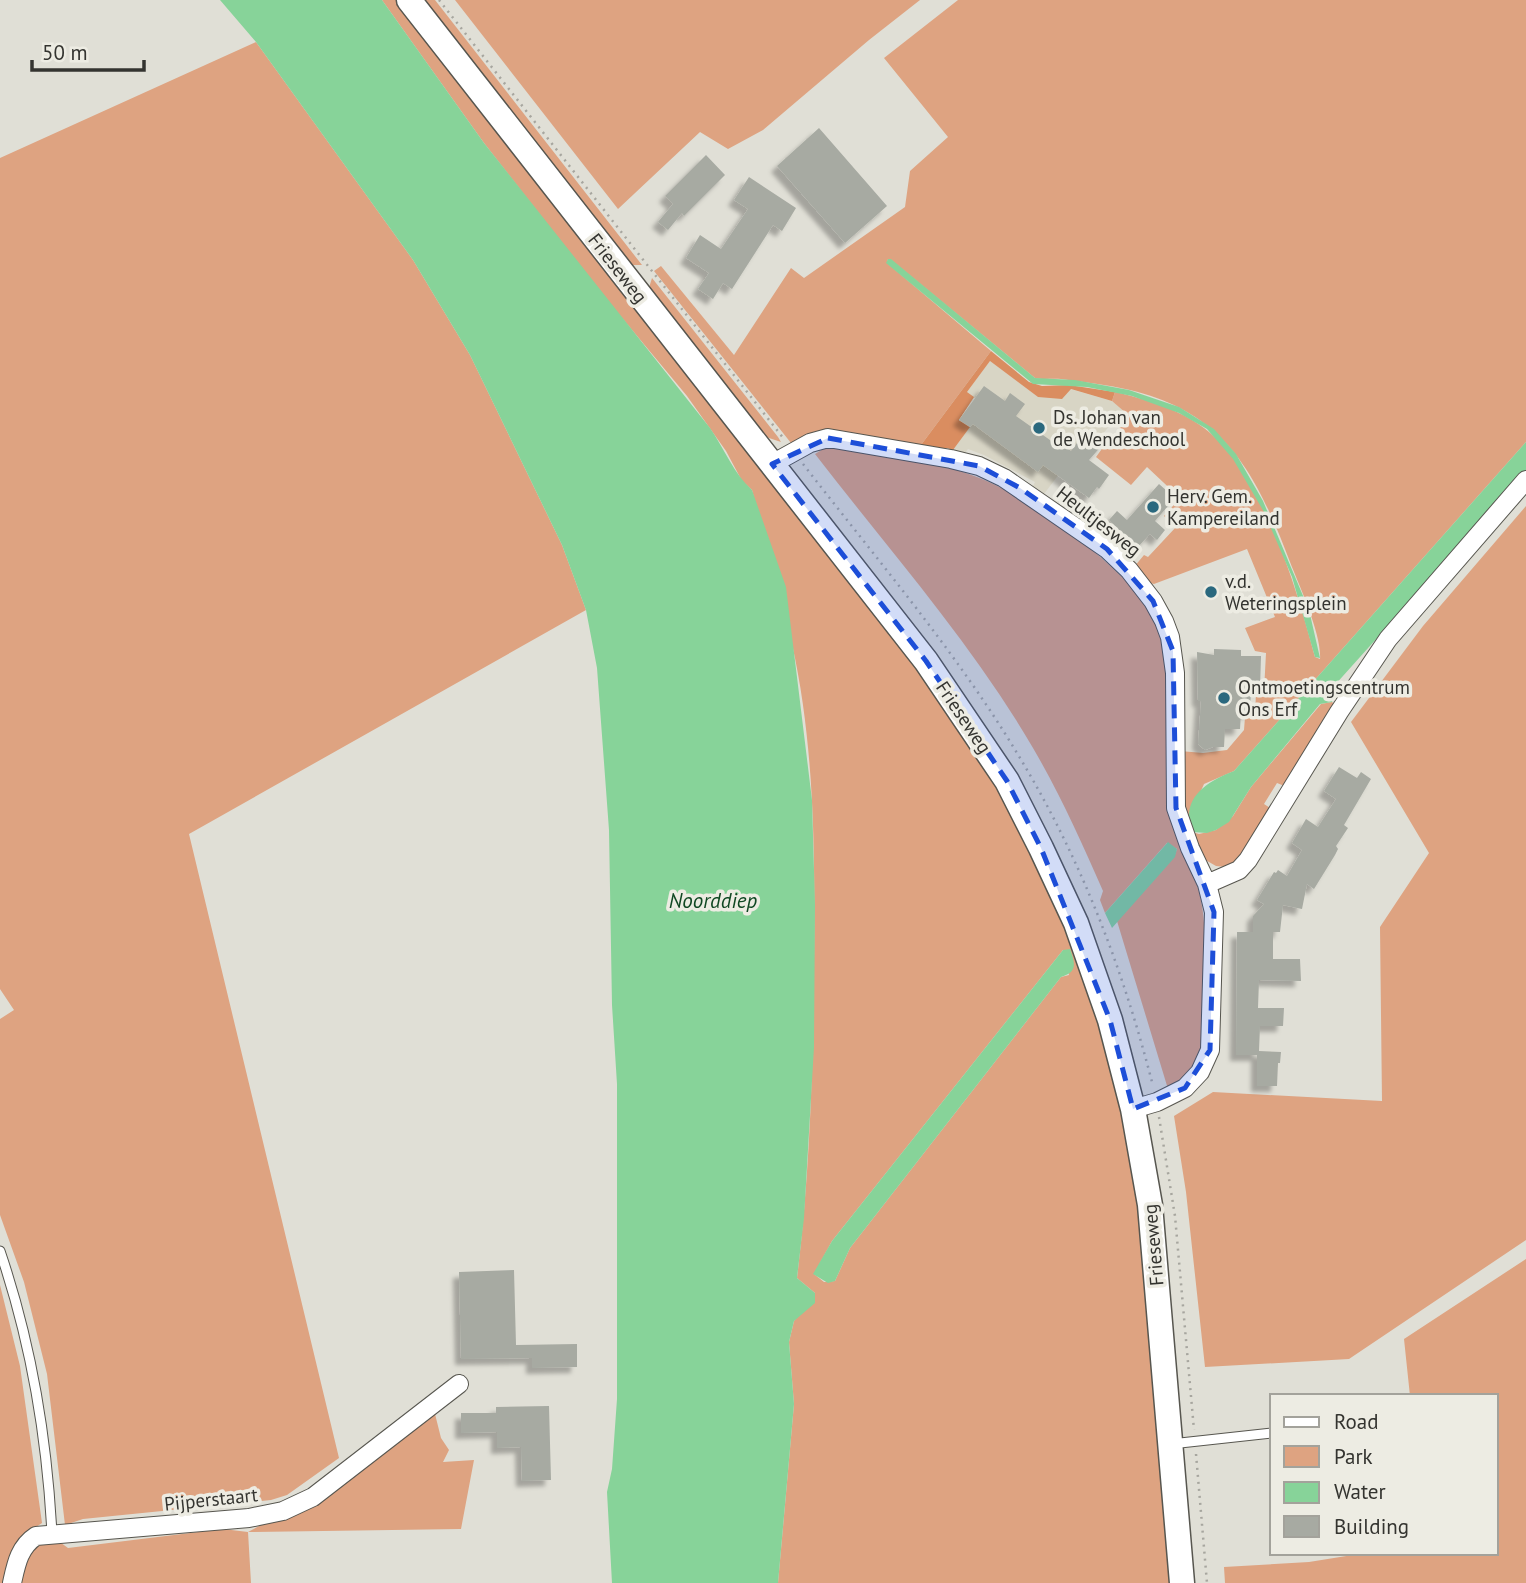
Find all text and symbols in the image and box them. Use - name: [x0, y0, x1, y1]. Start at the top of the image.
- scale bar: [32, 28, 144, 72]
- text: 50 m: [42, 39, 88, 66]
- street label: Frieseweg: [583, 228, 653, 308]
- place label: Ds. Johan van de Wendeschool: [1053, 405, 1186, 451]
- marker: Ds. Johan van de Wendeschool: [1031, 420, 1047, 436]
- street label: Heultjesweg: [1052, 481, 1146, 561]
- place label: Herv. Gem. Kampereiland: [1167, 484, 1280, 530]
- marker: Herv. Gem. Kampereiland: [1145, 499, 1161, 515]
- place label: v.d. Weteringsplein: [1225, 569, 1347, 615]
- marker: v.d. Weteringsplein: [1203, 584, 1219, 600]
- place label: Ontmoetingscentrum Ons Erf: [1238, 675, 1410, 721]
- street label: Frieseweg: [931, 676, 997, 758]
- marker: Ontmoetingscentrum Ons Erf: [1216, 690, 1232, 706]
- water label: Noorddiep: [669, 887, 758, 914]
- street label: Frieseweg: [1137, 1203, 1169, 1287]
- legend: [1270, 1394, 1498, 1555]
- text: Road: [1334, 1408, 1378, 1435]
- text: Park: [1334, 1443, 1373, 1470]
- text: Water: [1334, 1478, 1386, 1505]
- street label: Pijperstaart: [163, 1482, 260, 1516]
- text: Building: [1334, 1513, 1409, 1540]

